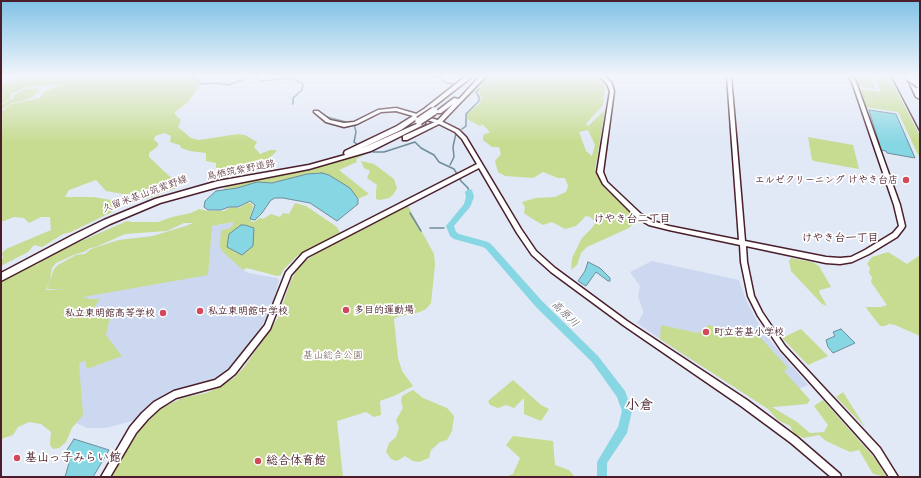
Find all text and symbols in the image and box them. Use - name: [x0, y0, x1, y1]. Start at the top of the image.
- street label: 鳥栖筑紫野道路: [205, 157, 277, 183]
- street label: 久留米基山筑紫野線: [101, 173, 189, 215]
- place label: エルゼクリーニング けやき台店: [755, 174, 898, 186]
- marker: エルゼクリーニング けやき台店: [901, 175, 911, 185]
- district label: けやき台二丁目: [594, 212, 670, 226]
- district label: けやき台一丁目: [802, 231, 878, 245]
- water label: 高原川: [549, 298, 581, 330]
- place label: 多目的運動場: [354, 304, 414, 316]
- place label: 私立東明館中学校: [208, 305, 288, 317]
- marker: 多目的運動場: [341, 305, 351, 315]
- marker: 私立東明館中学校: [195, 306, 205, 316]
- place label: 私立東明館高等学校: [65, 307, 155, 319]
- marker: 私立東明館高等学校: [158, 308, 168, 318]
- place label: 町立若基小学校: [714, 326, 784, 338]
- marker: 町立若基小学校: [701, 327, 711, 337]
- park label: 基山総合公園: [303, 349, 363, 361]
- district label: 小倉: [625, 397, 653, 413]
- place label: 基山っ子みらい館: [25, 451, 121, 465]
- marker: 基山っ子みらい館: [12, 453, 22, 463]
- place label: 総合体育館: [266, 454, 326, 468]
- marker: 総合体育館: [253, 456, 263, 466]

